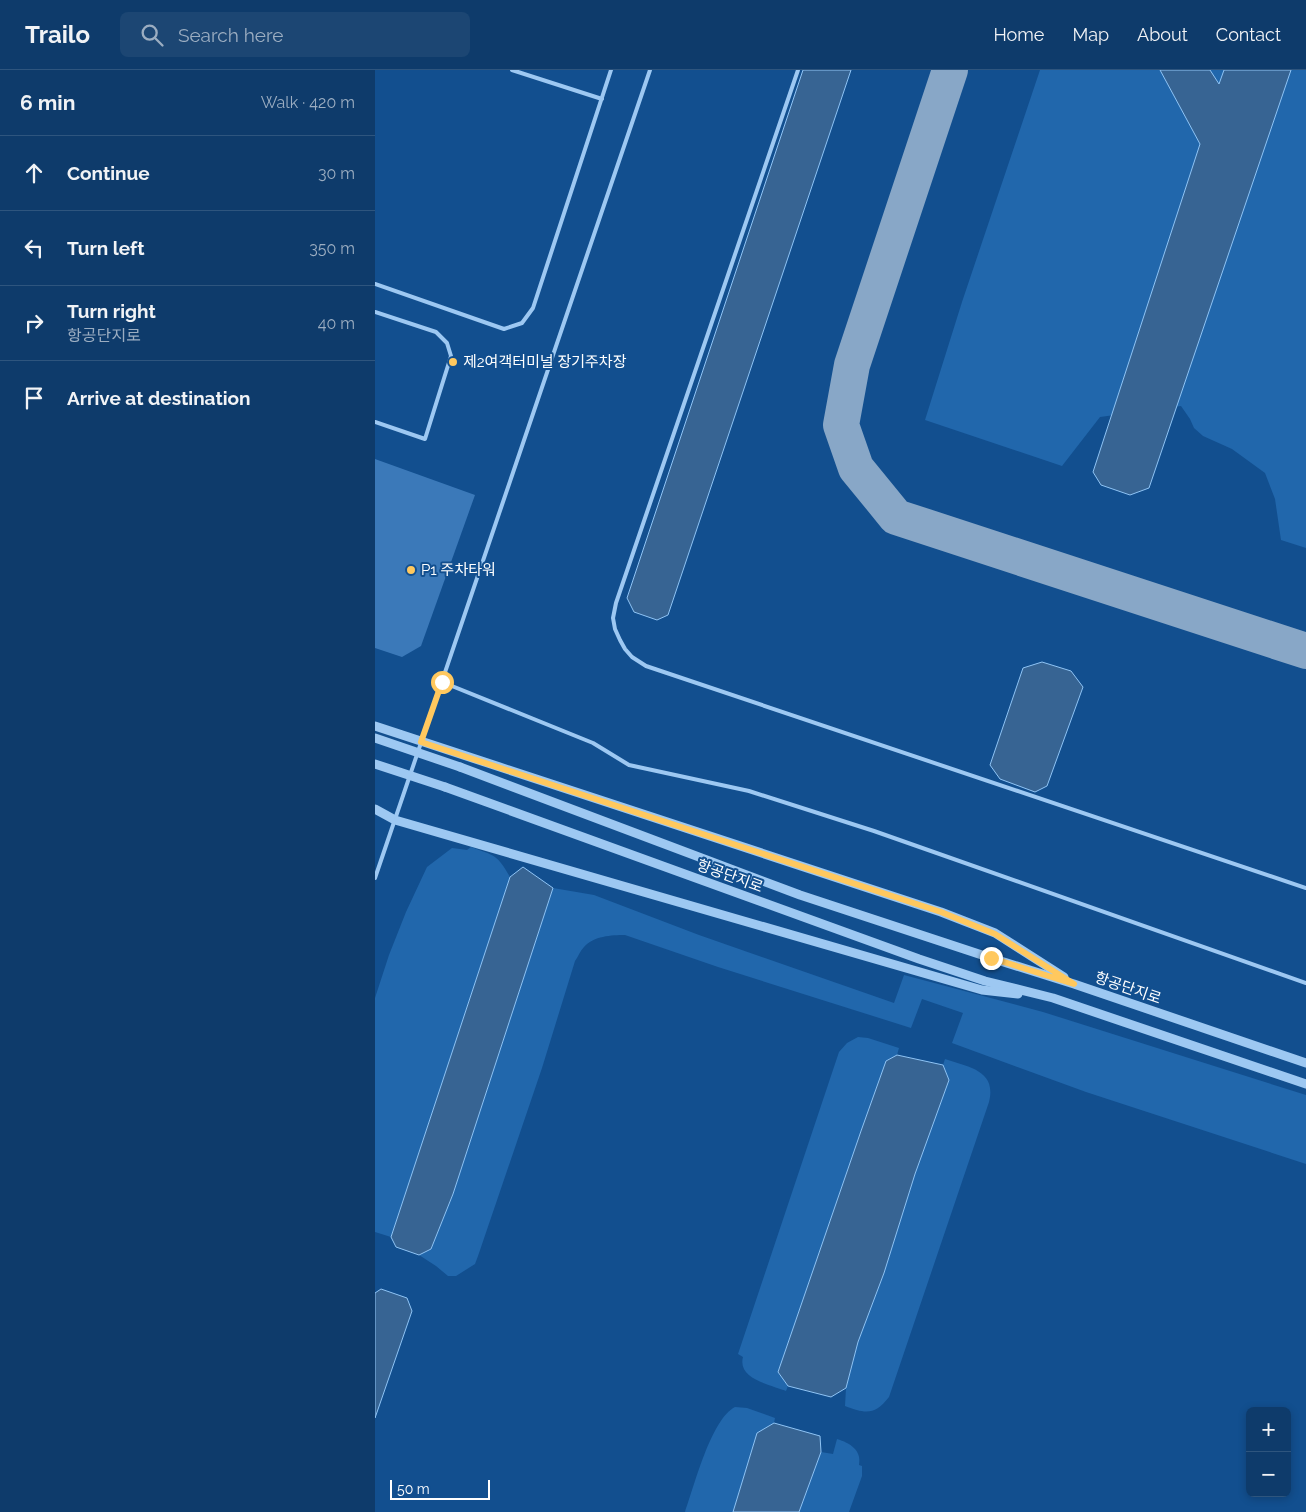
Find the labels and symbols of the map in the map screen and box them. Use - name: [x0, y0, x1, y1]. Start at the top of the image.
- place label: 제2여객터미널 장기주차장: [463, 353, 627, 371]
- marker: 제2여객터미널 장기주차장: [447, 356, 459, 368]
- place label: P1 주차타워: [421, 561, 496, 579]
- marker: P1 주차타워: [405, 564, 417, 576]
- route start: [431, 671, 454, 694]
- street label: 항공단지로: [694, 856, 766, 896]
- route end: [980, 947, 1003, 970]
- street label: 항공단지로: [1092, 968, 1164, 1008]
- scale bar: [390, 1477, 490, 1500]

